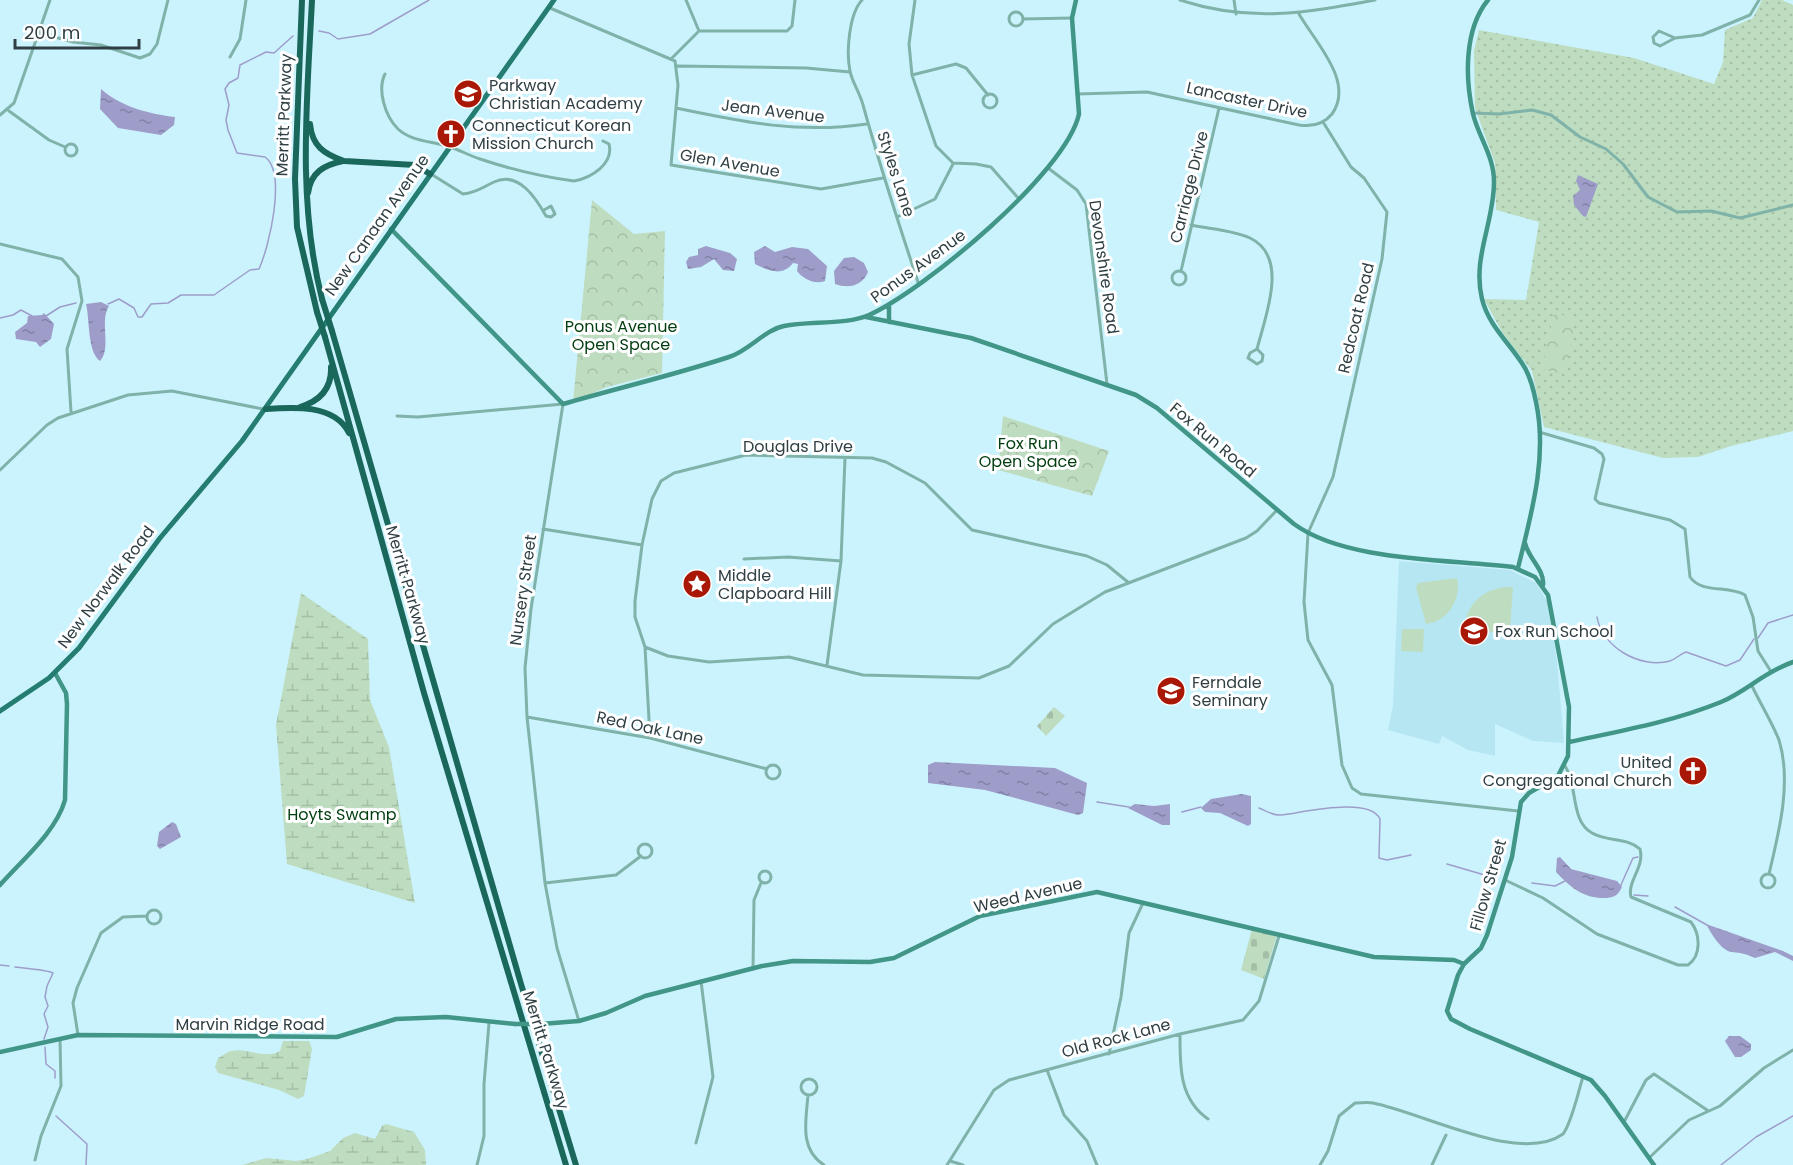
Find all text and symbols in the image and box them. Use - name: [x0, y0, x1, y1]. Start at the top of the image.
- scale bar: [15, 12, 140, 50]
- text: 200 m: [24, 20, 80, 45]
- street label: Merritt Parkway: [270, 53, 298, 177]
- place label: Parkway Christian Academy: [489, 74, 642, 115]
- street label: Lancaster Drive: [1184, 76, 1310, 124]
- school or university icon: Parkway Christian Academy: [452, 78, 484, 110]
- street label: Jean Avenue: [720, 93, 826, 129]
- place label: Connecticut Korean Mission Church: [472, 114, 631, 155]
- church icon: Connecticut Korean Mission Church: [435, 118, 467, 150]
- street label: Styles Lane: [871, 128, 921, 220]
- street label: Carriage Drive: [1164, 128, 1214, 246]
- street label: Glen Avenue: [678, 143, 782, 183]
- street label: New Canaan Avenue: [319, 149, 435, 300]
- street label: Devonshire Road: [1083, 199, 1125, 335]
- street label: Ponus Avenue: [866, 224, 970, 308]
- street label: Redcoat Road: [1332, 260, 1380, 376]
- park label: Ponus Avenue Open Space: [565, 315, 677, 356]
- street label: Fox Run Road: [1165, 397, 1261, 483]
- park label: Fox Run Open Space: [979, 432, 1077, 473]
- street label: Douglas Drive: [743, 435, 853, 458]
- street label: New Norwalk Road: [52, 521, 160, 653]
- street label: Merritt Parkway: [380, 523, 436, 647]
- street label: Nursery Street: [504, 533, 542, 647]
- place label: Middle Clapboard Hill: [718, 564, 832, 605]
- place icon: Middle Clapboard Hill: [681, 568, 713, 600]
- school or university icon: Fox Run School: [1458, 615, 1490, 647]
- place label: Fox Run School: [1495, 620, 1613, 643]
- place label: Ferndale Seminary: [1192, 671, 1268, 712]
- school or university icon: Ferndale Seminary: [1155, 675, 1187, 707]
- street label: Red Oak Lane: [595, 705, 706, 751]
- place label: United Congregational Church: [1483, 751, 1672, 792]
- church icon: United Congregational Church: [1677, 755, 1709, 787]
- park label: Hoyts Swamp: [287, 803, 397, 826]
- street label: Fillow Street: [1464, 836, 1512, 934]
- street label: Weed Avenue: [972, 871, 1085, 919]
- street label: Merritt Parkway: [517, 988, 575, 1112]
- street label: Old Rock Lane: [1059, 1012, 1173, 1064]
- street label: Marvin Ridge Road: [175, 1013, 325, 1036]

